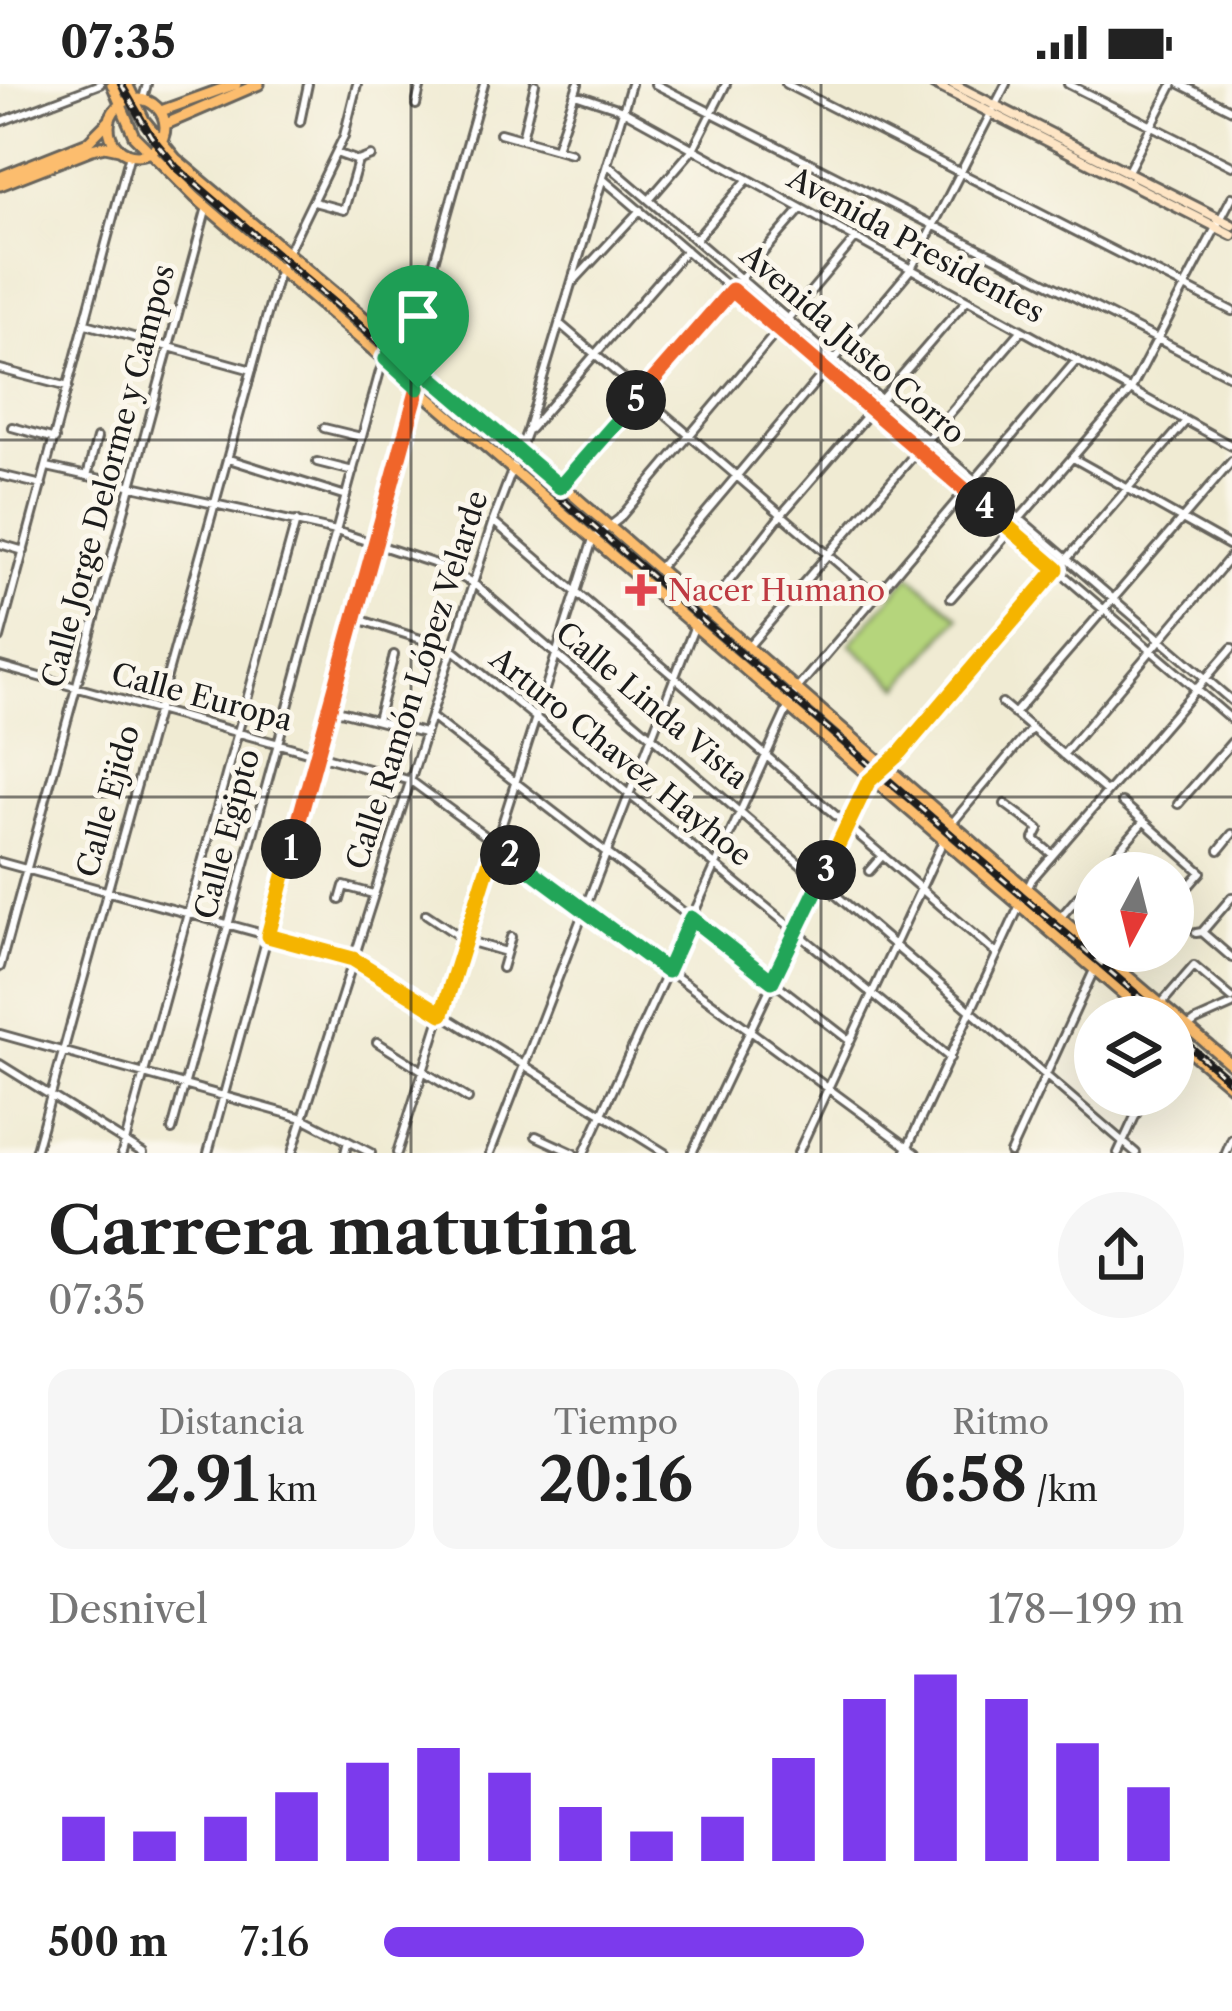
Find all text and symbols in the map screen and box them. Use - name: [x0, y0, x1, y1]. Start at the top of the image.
- text: 07:35: [60, 14, 176, 70]
- street label: Avenida Presidentes: [780, 159, 1051, 331]
- street label: Avenida Justo Corro: [732, 236, 973, 452]
- street label: Calle Jorge Delorme y Campos: [34, 260, 182, 692]
- pin: [367, 265, 469, 388]
- icon: arrive: [385, 283, 451, 349]
- pin: 5: [606, 370, 666, 430]
- text: 5: [627, 379, 645, 420]
- pin: 4: [955, 477, 1015, 537]
- street label: Calle Ramón López Velarde: [338, 486, 496, 874]
- text: 4: [975, 486, 995, 527]
- place label: Nacer Humano: [668, 572, 885, 609]
- marker: Nacer Humano: [625, 574, 657, 606]
- street label: Calle Linda Vista: [548, 614, 756, 796]
- street label: Arturo Chavez Hayhoe: [482, 639, 759, 874]
- street label: Calle Europa: [108, 655, 297, 739]
- street label: Calle Ejido: [69, 721, 147, 881]
- street label: Calle Egipto: [187, 745, 267, 923]
- pin: 1: [261, 819, 321, 879]
- pin: 2: [480, 825, 540, 885]
- text: 1: [284, 828, 298, 869]
- text: 2: [500, 834, 520, 875]
- pin: 3: [796, 840, 856, 900]
- text: 3: [817, 849, 835, 890]
- north arrow: [1074, 852, 1194, 972]
- map controls: [1074, 852, 1194, 1116]
- button: layers: [1074, 996, 1194, 1116]
- text: Carrera matutina: [48, 1190, 636, 1271]
- button: share: [1058, 1192, 1184, 1318]
- text: 07:35: [48, 1276, 146, 1324]
- text: Distancia: [159, 1402, 304, 1443]
- text: Tiempo: [554, 1402, 678, 1443]
- text: Ritmo: [952, 1402, 1049, 1443]
- text: 2.91: [145, 1443, 259, 1517]
- text: 20:16: [539, 1443, 693, 1517]
- text: 6:58: [904, 1443, 1027, 1517]
- text: km: [259, 1469, 317, 1510]
- text: /km: [1027, 1469, 1098, 1510]
- text: Desnivel: [48, 1585, 208, 1633]
- text: 178–199 m: [988, 1585, 1184, 1633]
- text: 500 m: [48, 1918, 168, 1966]
- text: 7:16: [240, 1918, 309, 1966]

